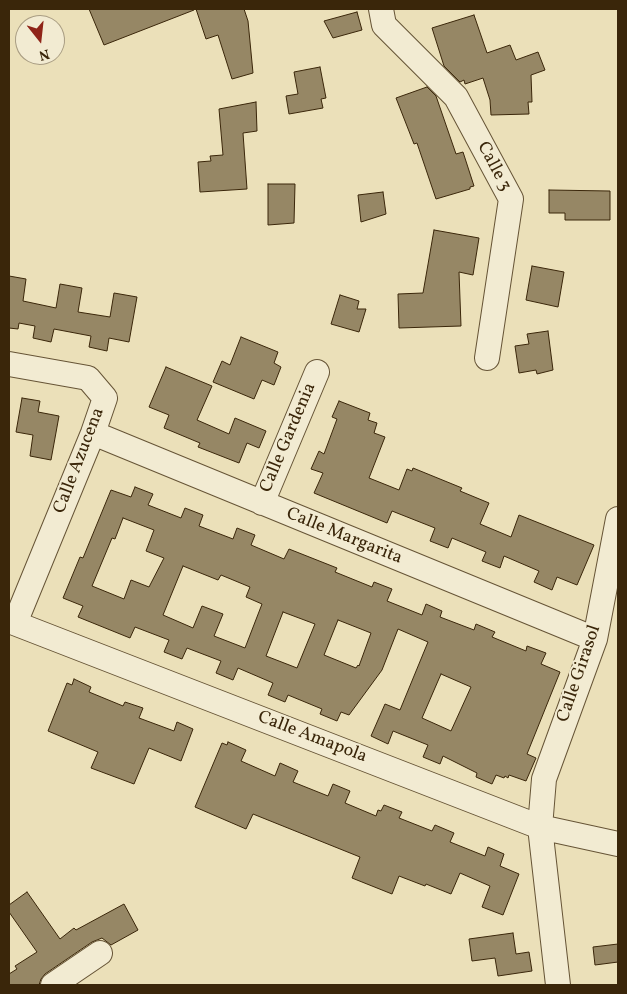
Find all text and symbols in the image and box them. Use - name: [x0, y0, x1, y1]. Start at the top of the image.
- north arrow: [15, 15, 65, 65]
- text: N: [36, 43, 52, 64]
- street label: Calle 3: [471, 139, 515, 195]
- street label: Calle Gardenia: [256, 380, 322, 496]
- street label: Calle Azucena: [50, 405, 110, 517]
- street label: Calle Margarita: [283, 504, 405, 570]
- street label: Calle Girasol: [553, 623, 607, 725]
- street label: Calle Amapola: [254, 707, 370, 769]

